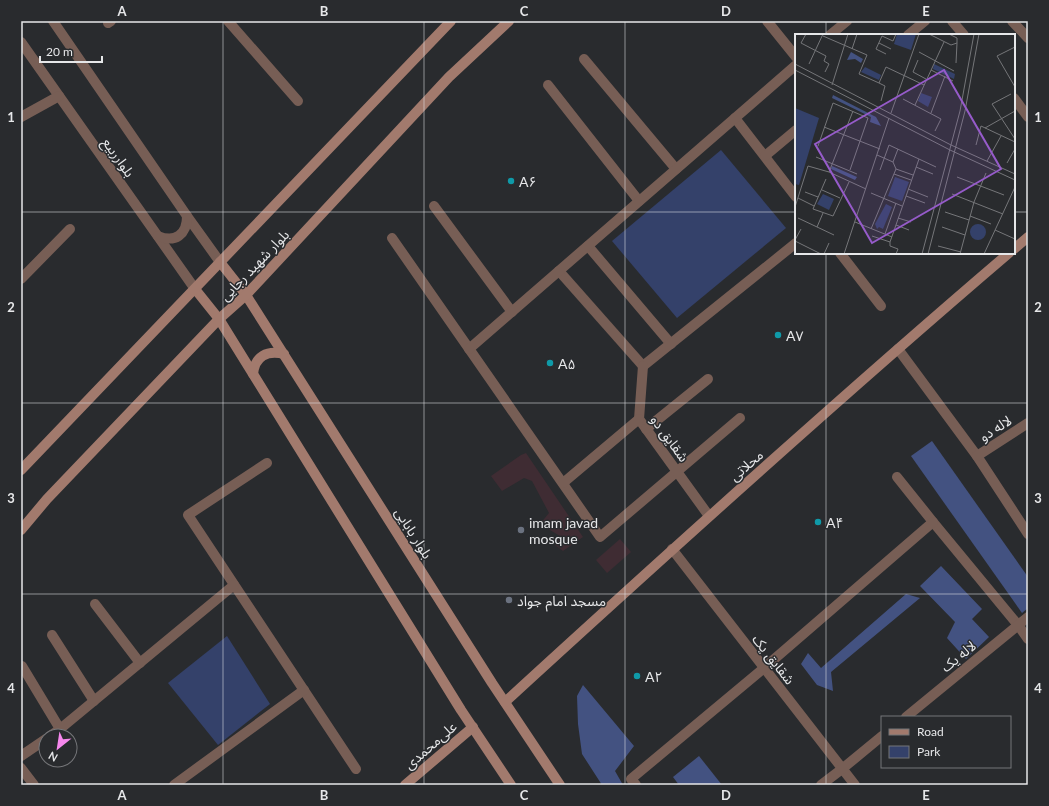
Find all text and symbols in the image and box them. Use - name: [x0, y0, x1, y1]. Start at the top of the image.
- text: A: [116, 3, 127, 19]
- text: B: [320, 3, 329, 19]
- text: C: [520, 3, 529, 19]
- text: D: [721, 3, 731, 19]
- text: E: [922, 3, 930, 19]
- inset map: [795, 34, 1015, 254]
- scale bar: [40, 38, 102, 64]
- text: 20 m: [46, 44, 73, 59]
- text: 1: [7, 109, 15, 125]
- text: 1: [1034, 109, 1042, 125]
- street label: بلوارربیع: [97, 134, 139, 182]
- place label: A۶: [519, 173, 537, 190]
- marker: A۶: [506, 176, 516, 186]
- street label: بلوار شهید رجایی: [216, 226, 293, 305]
- text: 2: [7, 299, 15, 315]
- text: 2: [1034, 299, 1042, 315]
- place label: A۷: [786, 327, 804, 344]
- marker: A۷: [773, 330, 783, 340]
- place label: A۵: [558, 355, 576, 372]
- marker: A۵: [545, 358, 555, 368]
- street label: شقایق دو: [646, 411, 693, 466]
- street label: لاله دو: [976, 411, 1015, 446]
- street label: محلاتی: [726, 446, 767, 485]
- text: 3: [7, 490, 15, 506]
- text: 3: [1034, 490, 1042, 506]
- street label: بلوار بابایی: [391, 504, 436, 562]
- place label: imam javad mosque: [529, 514, 598, 547]
- place label: A۴: [826, 514, 844, 531]
- marker: A۴: [813, 517, 823, 527]
- marker: imam javad mosque: [516, 525, 526, 535]
- place label: مسجد امام جواد: [517, 592, 606, 612]
- marker: مسجد امام جواد: [504, 595, 514, 605]
- street label: شقایق یک: [748, 631, 799, 689]
- street label: لاله یک: [937, 637, 979, 675]
- place label: A۲: [645, 668, 663, 685]
- marker: A۲: [632, 671, 642, 681]
- text: 4: [7, 680, 15, 696]
- text: 4: [1034, 680, 1042, 696]
- legend: [881, 716, 1011, 768]
- street label: علی‌محمدی: [400, 718, 460, 773]
- text: Road: [917, 724, 944, 739]
- north arrow: [38, 728, 78, 768]
- text: Park: [917, 744, 941, 759]
- text: N: [46, 749, 60, 765]
- text: A: [116, 787, 127, 803]
- text: B: [320, 787, 329, 803]
- text: C: [520, 787, 529, 803]
- text: D: [721, 787, 731, 803]
- text: E: [922, 787, 930, 803]

